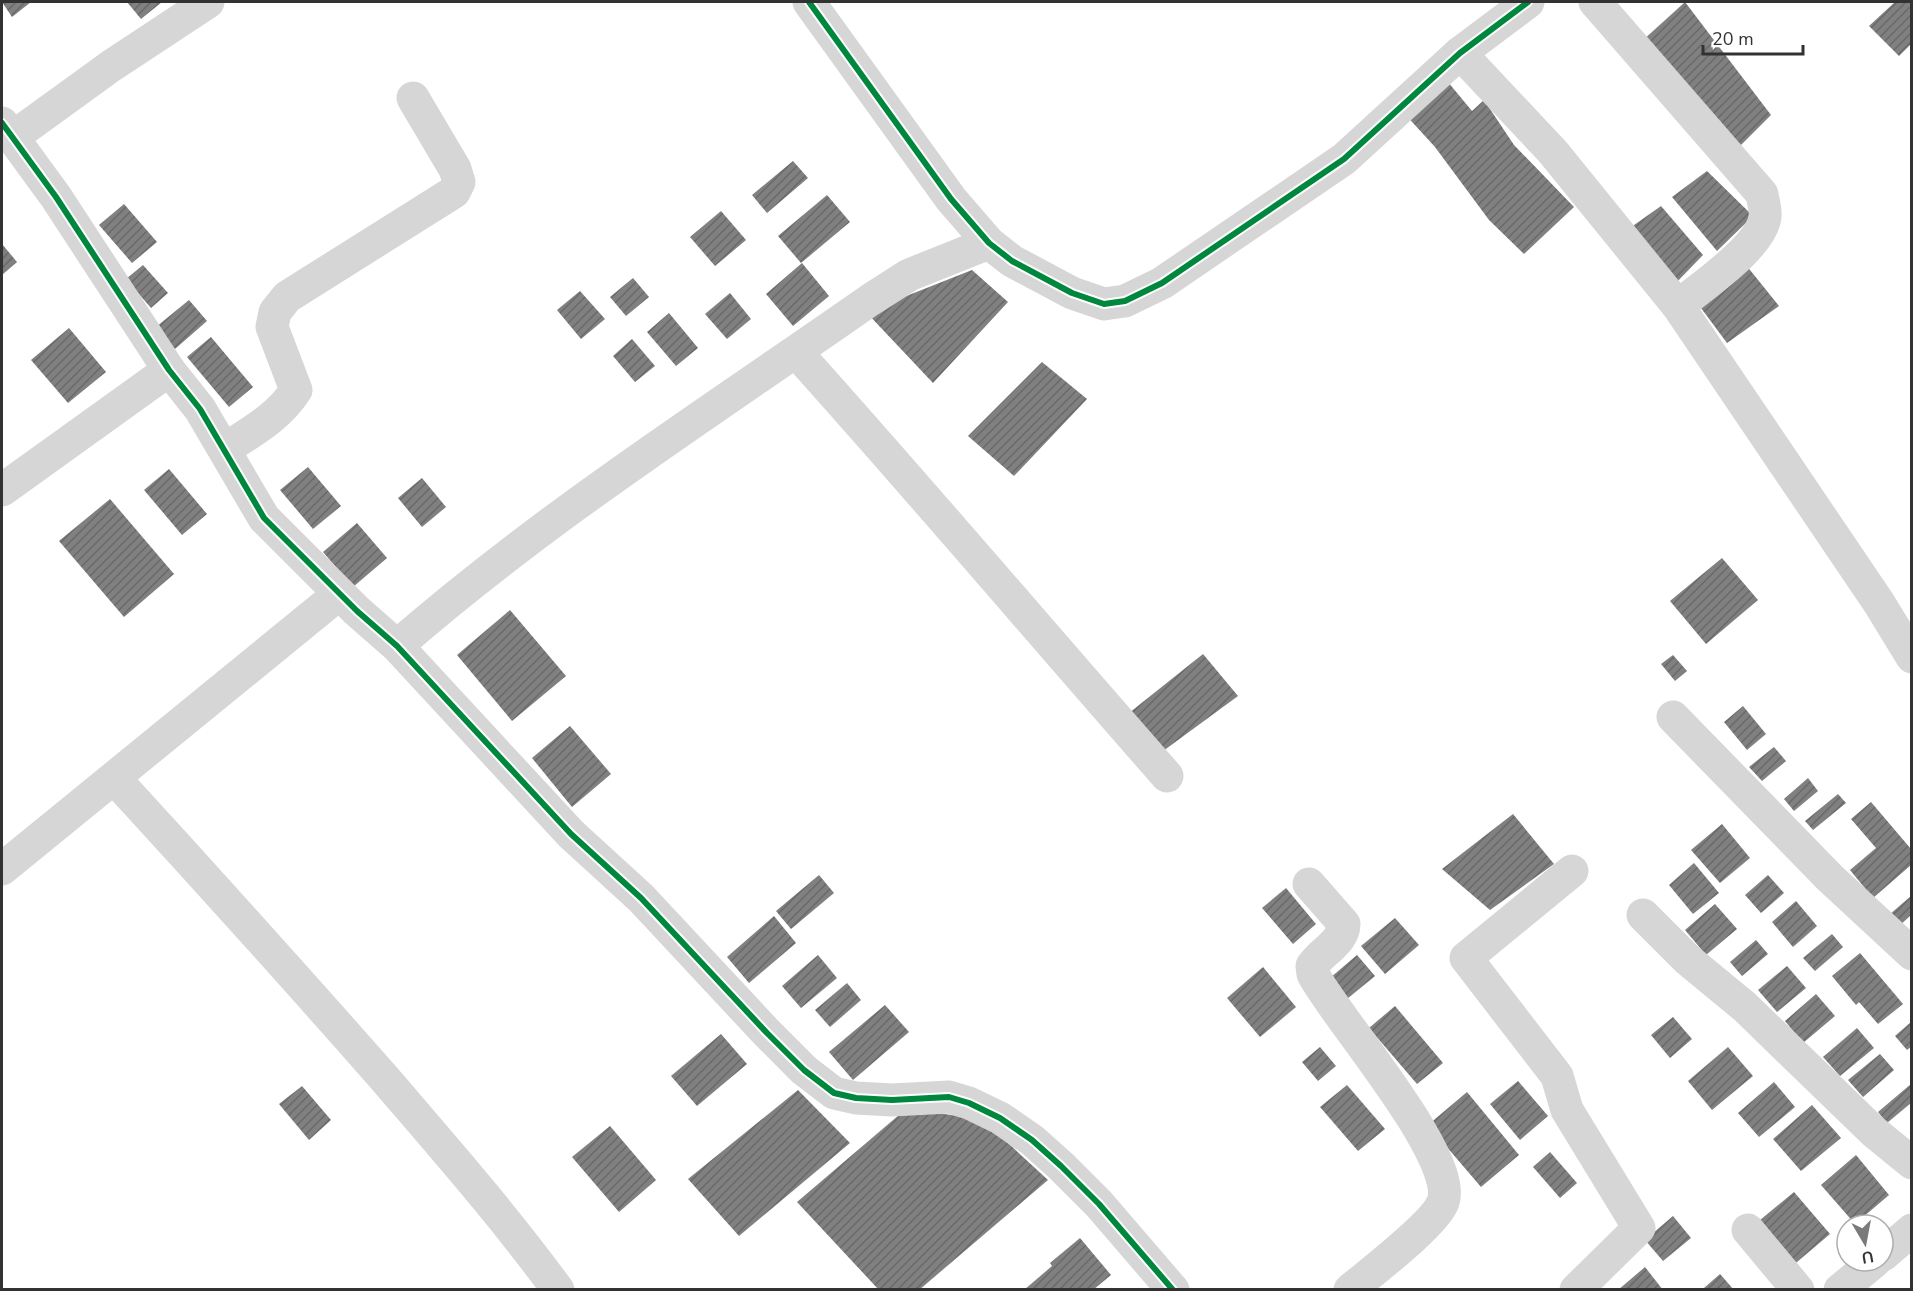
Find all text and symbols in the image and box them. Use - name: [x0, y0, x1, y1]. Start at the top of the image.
- scale bar: [1703, 18, 1804, 56]
- text: 20 m: [1712, 27, 1754, 51]
- north arrow: [1835, 1213, 1895, 1273]
- text: U: [1860, 1245, 1875, 1269]

